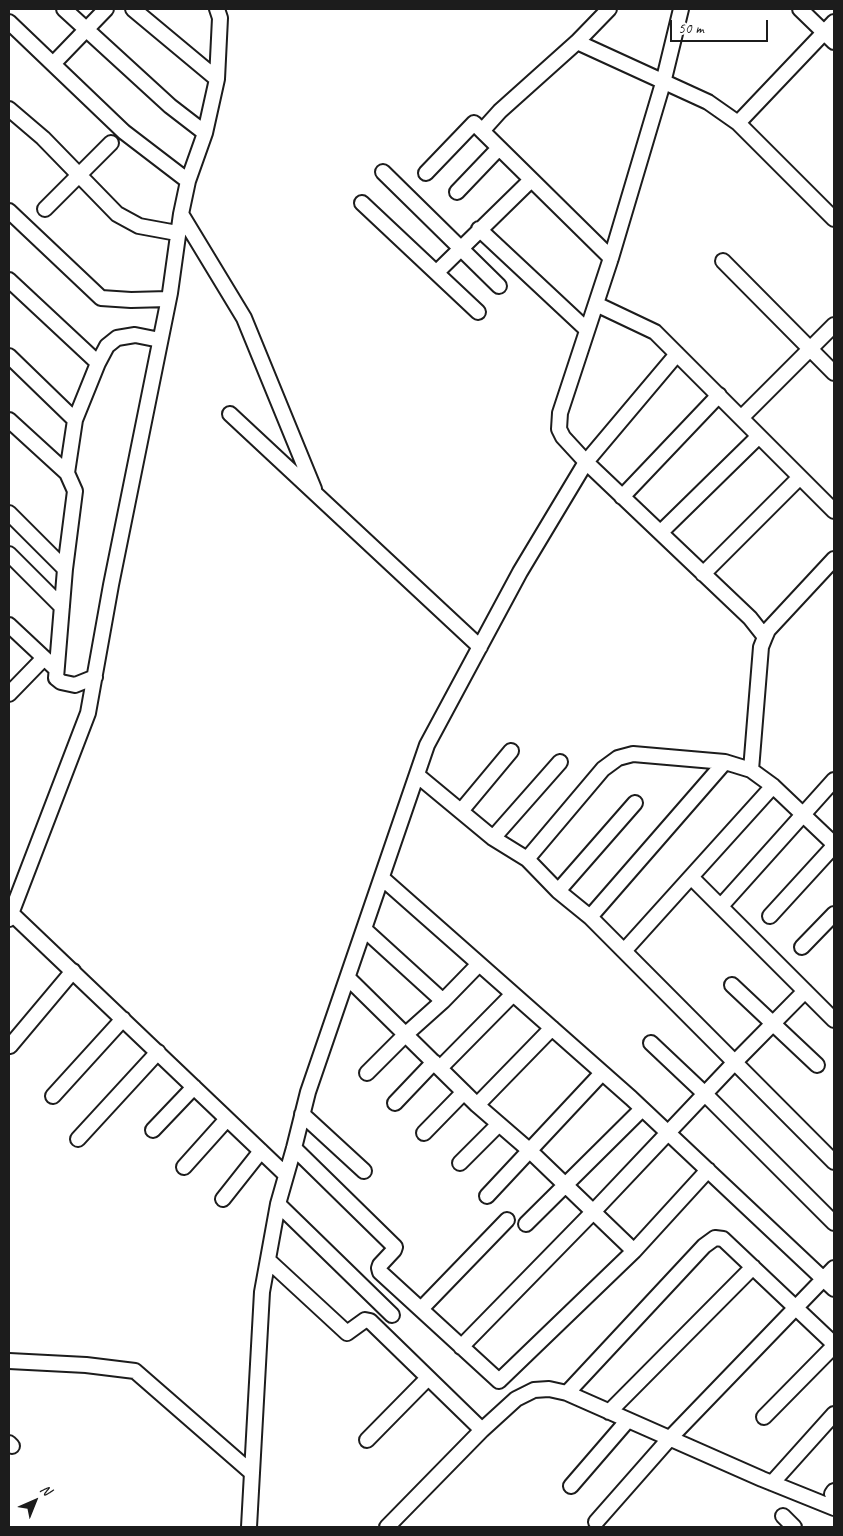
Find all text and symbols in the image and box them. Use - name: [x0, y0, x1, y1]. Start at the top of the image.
- scale bar: [673, 10, 770, 42]
- text: 50 m: [678, 19, 704, 38]
- north arrow: [10, 1476, 60, 1526]
- text: N: [37, 1481, 55, 1499]

